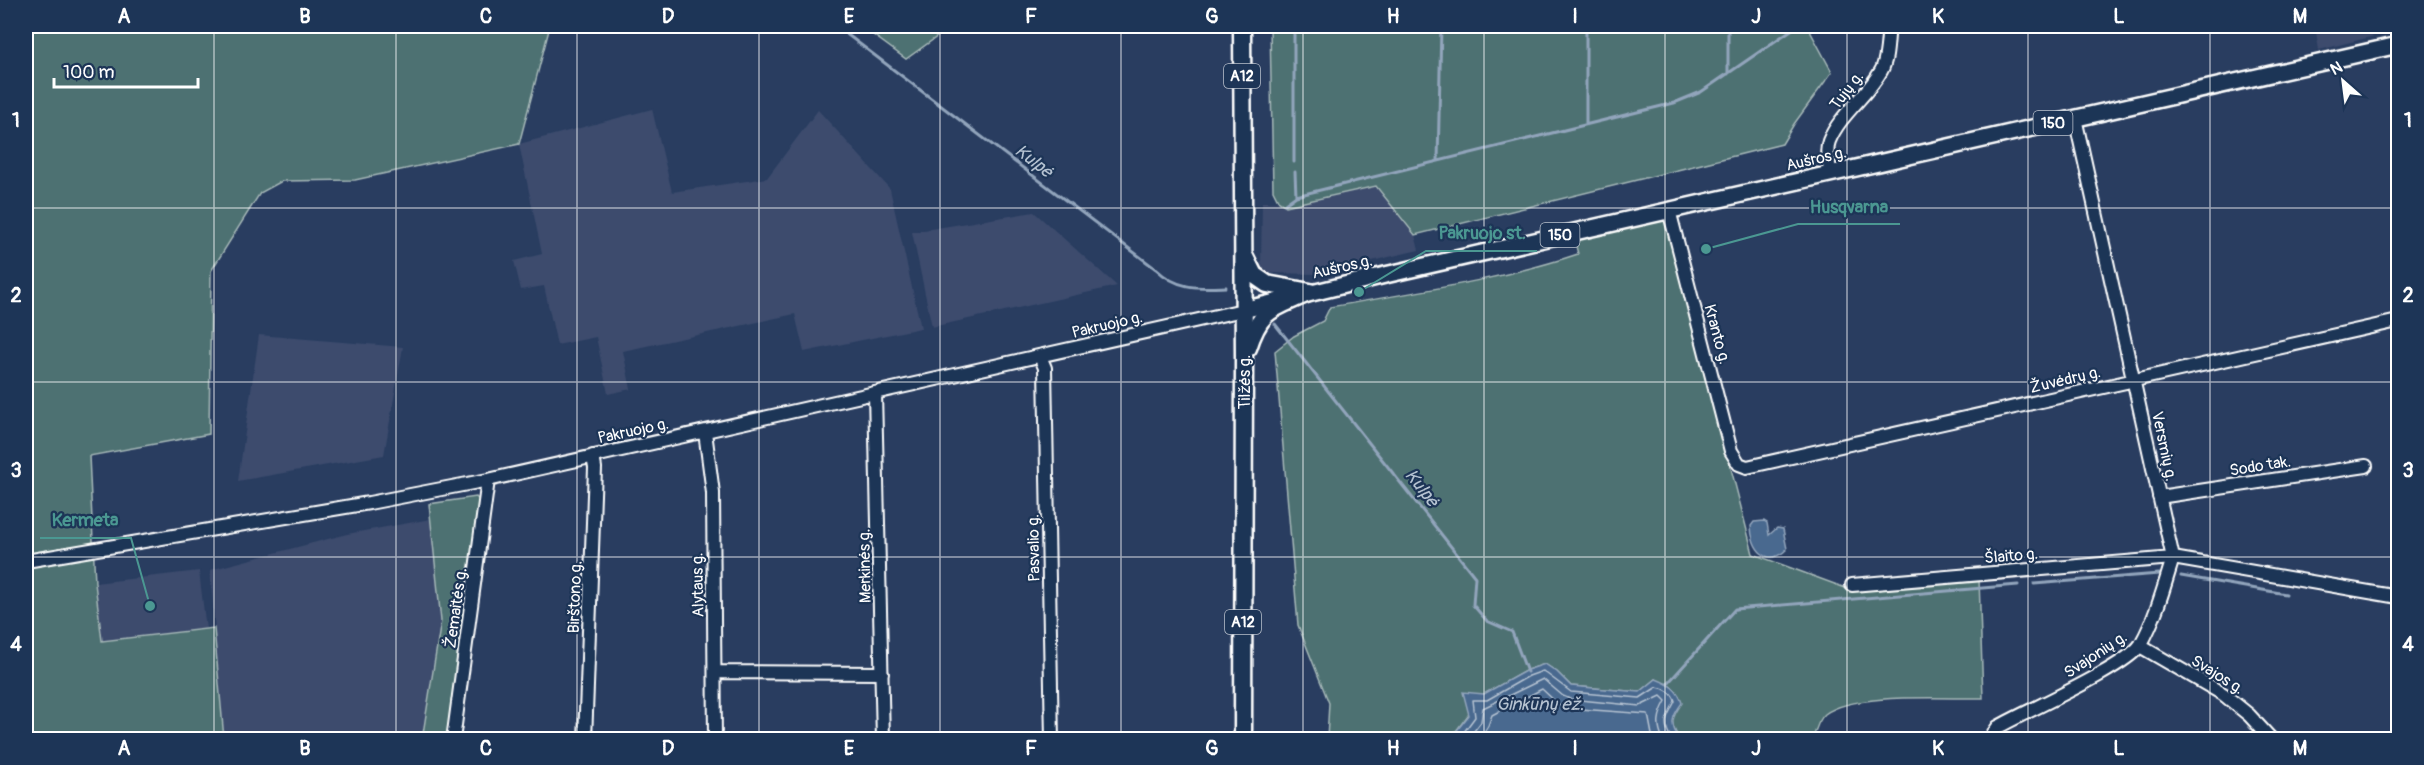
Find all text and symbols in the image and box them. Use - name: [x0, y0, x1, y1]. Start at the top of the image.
- text: A: [118, 4, 131, 29]
- text: B: [299, 4, 311, 29]
- text: C: [480, 4, 492, 29]
- text: D: [662, 4, 675, 29]
- text: E: [844, 4, 855, 29]
- text: F: [1025, 4, 1037, 29]
- text: G: [1205, 4, 1219, 29]
- text: H: [1387, 4, 1400, 29]
- text: I: [1572, 4, 1578, 29]
- text: J: [1751, 4, 1761, 29]
- text: K: [1932, 4, 1944, 29]
- text: L: [2113, 4, 2125, 29]
- text: M: [2293, 4, 2307, 29]
- scale bar: [54, 51, 198, 89]
- north arrow: [2313, 51, 2373, 111]
- text: N: [2327, 57, 2346, 80]
- text: 100 m: [63, 61, 115, 84]
- road number: A12: [1224, 64, 1260, 88]
- street label: Tujų g.: [1826, 67, 1868, 114]
- text: 1: [12, 108, 20, 133]
- text: 1: [2404, 108, 2412, 133]
- road number: 150: [2034, 111, 2072, 135]
- water label: Kulpė: [1010, 139, 1059, 184]
- street label: Aušros g.: [1784, 142, 1848, 176]
- callout: Husqvarna: [1798, 188, 1900, 224]
- text: Husqvarna: [1810, 196, 1889, 219]
- callout: Pakruojo st.: [1426, 215, 1537, 251]
- text: Pakruojo st.: [1438, 222, 1526, 245]
- road number: 150: [1540, 223, 1580, 247]
- street label: Aušros g.: [1310, 250, 1374, 284]
- text: 2: [10, 283, 22, 308]
- text: 2: [2402, 283, 2414, 308]
- street label: Kranto g.: [1699, 302, 1735, 366]
- street label: Pakruojo g.: [1070, 307, 1145, 343]
- street label: Tilžės g.: [1235, 355, 1255, 409]
- street label: Žuvėdrų g.: [2028, 362, 2103, 398]
- street label: Versmių g.: [2147, 410, 2181, 483]
- street label: Pakruojo g.: [596, 414, 670, 448]
- street label: Sodo tak.: [2228, 451, 2292, 481]
- text: 3: [10, 458, 22, 483]
- text: 3: [2402, 458, 2414, 483]
- water label: Kulpė: [1400, 465, 1445, 513]
- callout: Kermeta: [40, 502, 131, 538]
- text: Kermeta: [52, 509, 119, 532]
- street label: Pasvalio g.: [1023, 514, 1045, 582]
- street label: Merkinės g.: [854, 529, 876, 603]
- street label: Šlaito g.: [1983, 543, 2039, 568]
- street label: Alytaus g.: [687, 552, 709, 618]
- street label: Birštono g.: [564, 560, 586, 634]
- street label: Žemaitės g.: [440, 567, 472, 650]
- road number: A12: [1225, 610, 1261, 634]
- street label: Svajonių g.: [2060, 627, 2131, 683]
- text: 4: [10, 632, 22, 657]
- text: 4: [2402, 632, 2414, 657]
- street label: Svajos g.: [2187, 651, 2248, 699]
- water label: Ginkūnų ež.: [1496, 693, 1584, 716]
- text: A: [118, 736, 131, 761]
- text: B: [299, 736, 311, 761]
- text: C: [480, 736, 492, 761]
- text: D: [662, 736, 675, 761]
- text: E: [844, 736, 855, 761]
- text: F: [1025, 736, 1037, 761]
- text: G: [1205, 736, 1219, 761]
- text: H: [1387, 736, 1400, 761]
- text: I: [1572, 736, 1578, 761]
- text: J: [1751, 736, 1761, 761]
- text: K: [1932, 736, 1944, 761]
- text: L: [2113, 736, 2125, 761]
- text: M: [2293, 736, 2307, 761]

